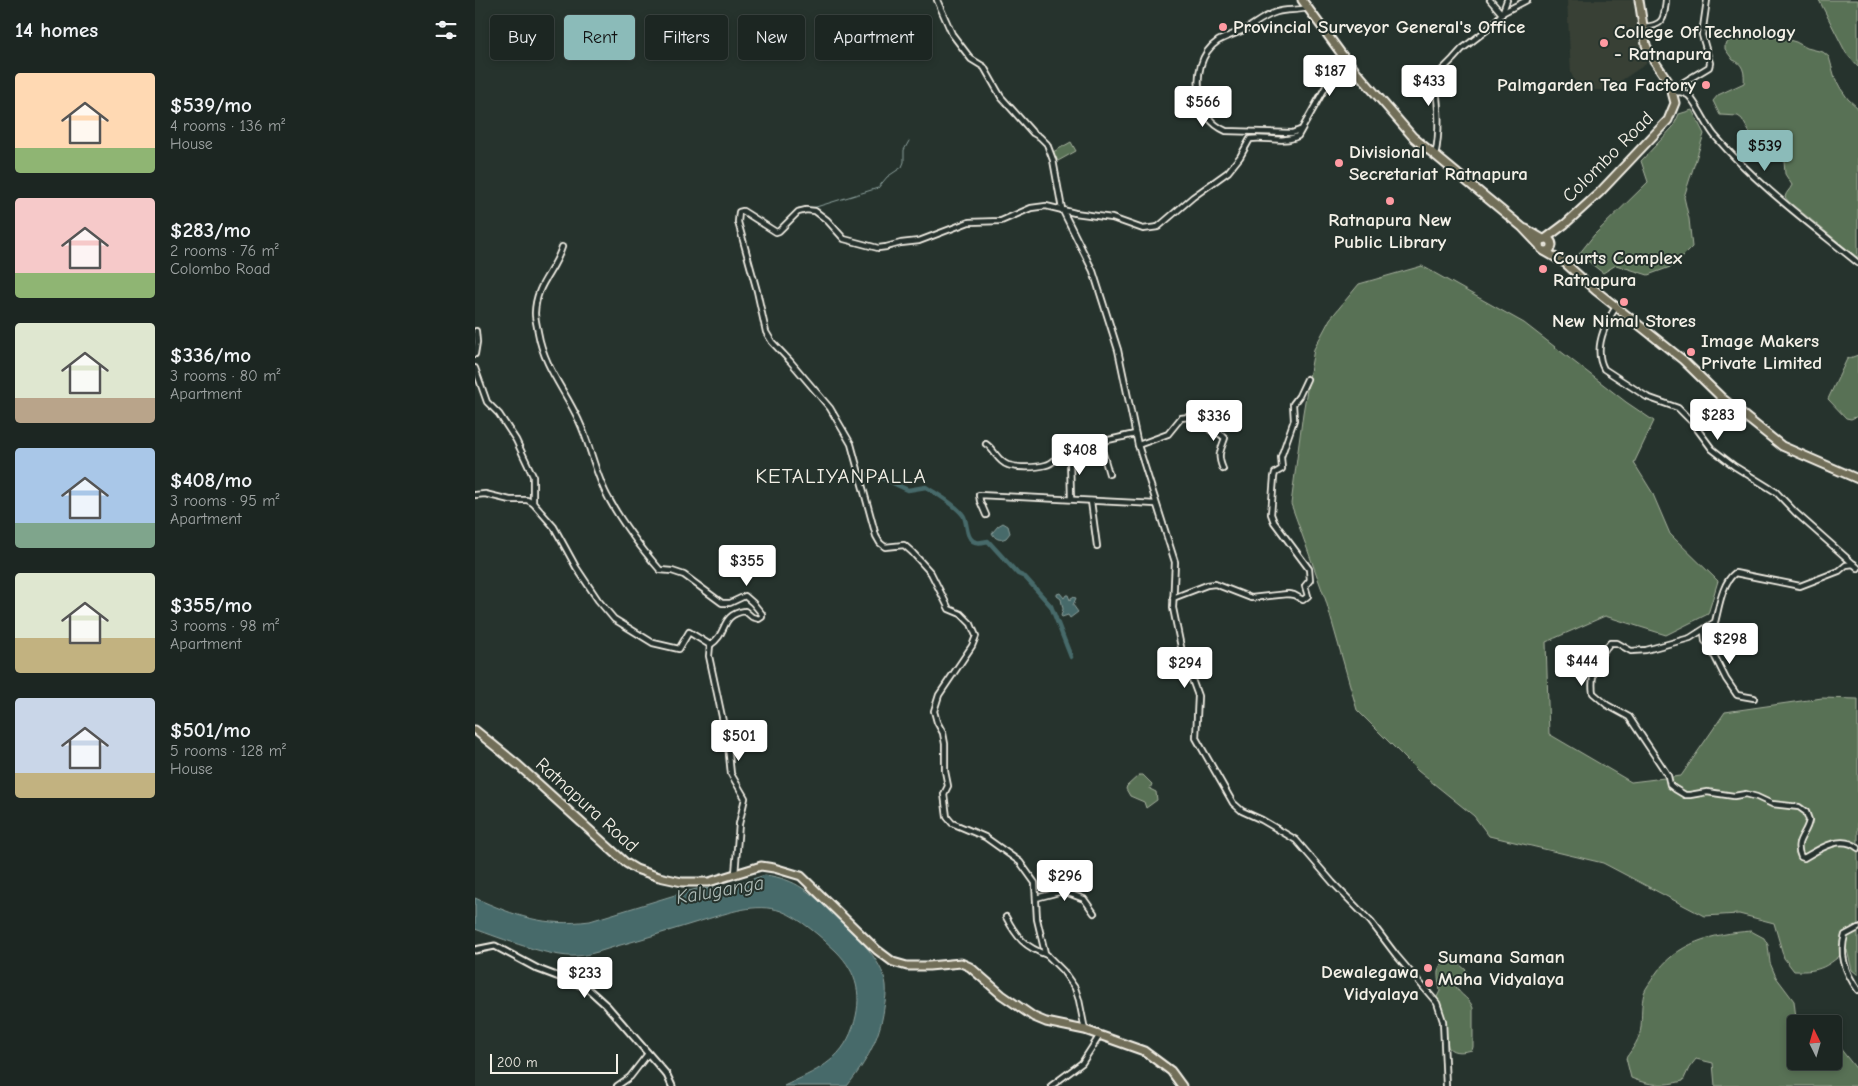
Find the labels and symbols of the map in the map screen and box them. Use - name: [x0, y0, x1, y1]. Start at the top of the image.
- place label: Provincial Surveyor General's Office: [1233, 16, 1525, 38]
- marker: Provincial Surveyor General's Office: [1217, 21, 1229, 33]
- place label: College Of Technology - Ratnapura: [1614, 21, 1796, 65]
- marker: College Of Technology - Ratnapura: [1598, 37, 1610, 49]
- pin: $187: [1300, 54, 1360, 97]
- pin: $433: [1399, 64, 1459, 107]
- place label: Palmgarden Tea Factory: [1497, 74, 1696, 96]
- marker: Palmgarden Tea Factory: [1700, 79, 1712, 91]
- pin: $566: [1173, 86, 1233, 128]
- street label: Colombo Road: [1558, 107, 1658, 207]
- pin: $539: [1735, 130, 1795, 172]
- place label: Divisional Secretariat Ratnapura: [1349, 141, 1528, 185]
- marker: Divisional Secretariat Ratnapura: [1333, 157, 1345, 169]
- marker: Ratnapura New Public Library: [1384, 195, 1396, 207]
- place label: Ratnapura New Public Library: [1328, 209, 1452, 253]
- place label: Courts Complex Ratnapura: [1553, 247, 1683, 291]
- marker: Courts Complex Ratnapura: [1537, 263, 1549, 275]
- marker: New Nimal Stores: [1618, 296, 1630, 308]
- place label: New Nimal Stores: [1552, 310, 1696, 332]
- place label: Image Makers Private Limited: [1701, 330, 1822, 374]
- marker: Image Makers Private Limited: [1685, 346, 1697, 358]
- pin: $283: [1688, 398, 1748, 441]
- pin: $336: [1184, 400, 1244, 442]
- pin: $408: [1050, 434, 1110, 476]
- district label: KETALIYANPALLA: [755, 464, 927, 488]
- pin: $355: [717, 544, 777, 587]
- pin: $298: [1700, 622, 1760, 665]
- pin: $444: [1552, 644, 1612, 687]
- pin: $294: [1155, 646, 1215, 689]
- pin: $501: [709, 720, 769, 762]
- street label: Ratnapura Road: [531, 753, 643, 857]
- pin: $296: [1035, 860, 1095, 902]
- water label: Kaluganga: [674, 871, 766, 909]
- place label: Sumana Saman Maha Vidyalaya: [1438, 946, 1565, 990]
- pin: $233: [555, 956, 615, 999]
- place label: Dewalegawa Vidyalaya: [1321, 961, 1419, 1005]
- marker: Sumana Saman Maha Vidyalaya: [1422, 962, 1434, 974]
- marker: Dewalegawa Vidyalaya: [1423, 977, 1435, 989]
- north arrow: [1787, 1015, 1843, 1070]
- scale bar: [490, 1051, 617, 1074]

